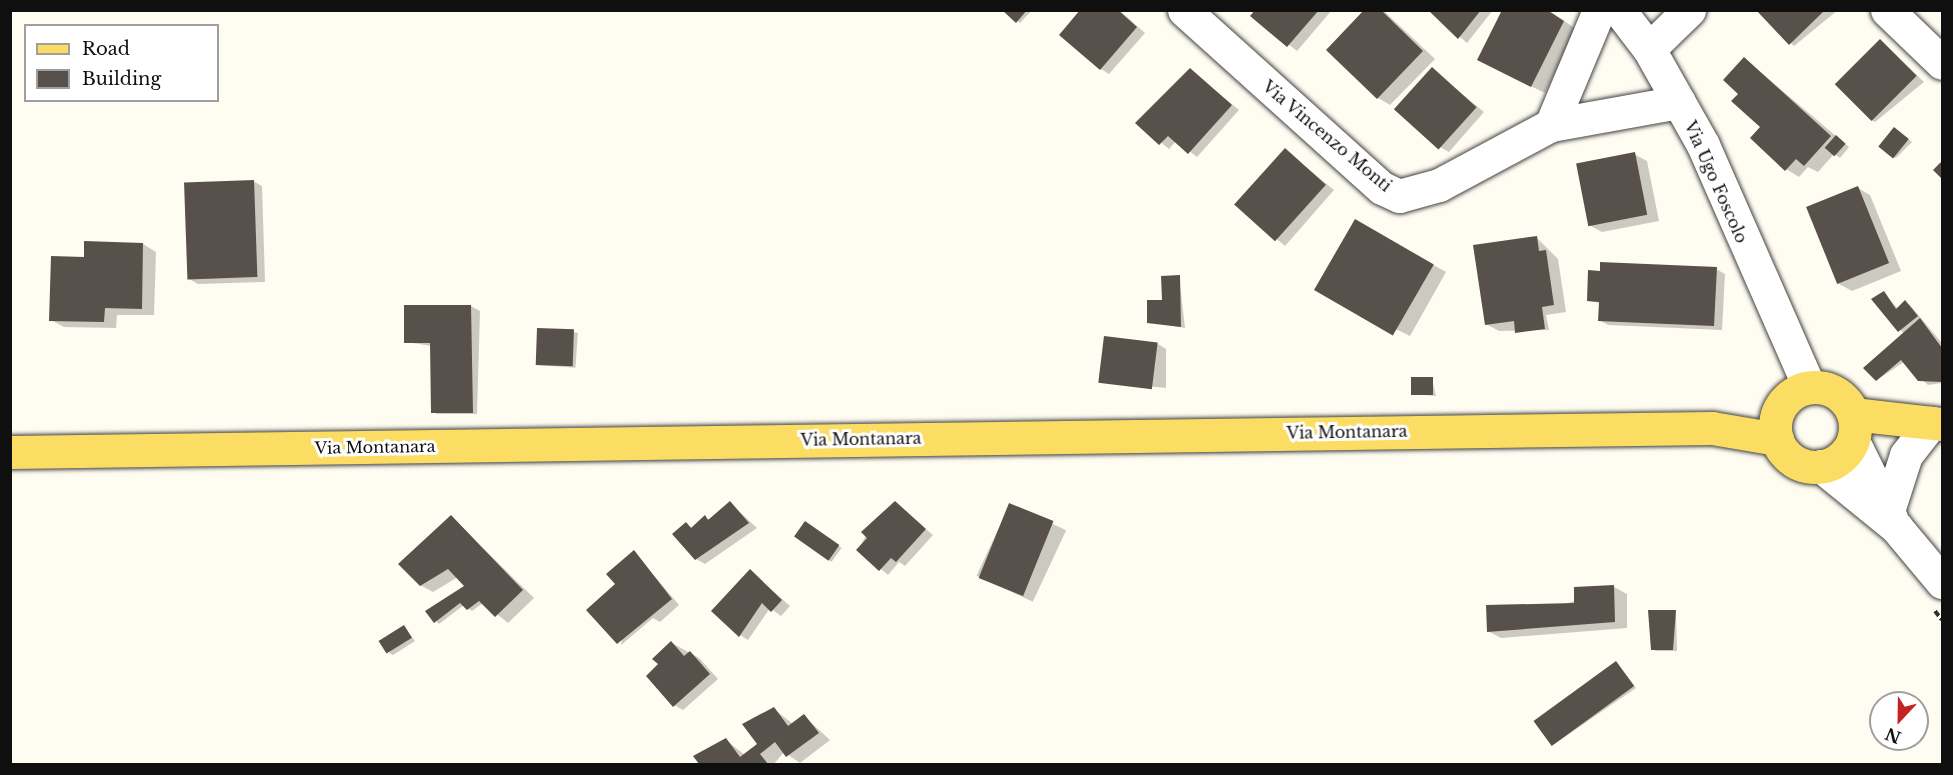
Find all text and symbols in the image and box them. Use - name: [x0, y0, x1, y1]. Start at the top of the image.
- legend: [24, 24, 219, 102]
- text: Road: [82, 38, 130, 60]
- text: Building: [82, 68, 161, 90]
- street label: Via Vincenzo Monti: [1258, 76, 1396, 196]
- street label: Via Ugo Foscolo: [1680, 118, 1752, 246]
- street label: Via Montanara: [1286, 421, 1408, 443]
- street label: Via Montanara: [800, 428, 922, 450]
- street label: Via Montanara: [314, 436, 436, 458]
- north arrow: [1869, 691, 1929, 751]
- text: N: [1882, 724, 1904, 748]

